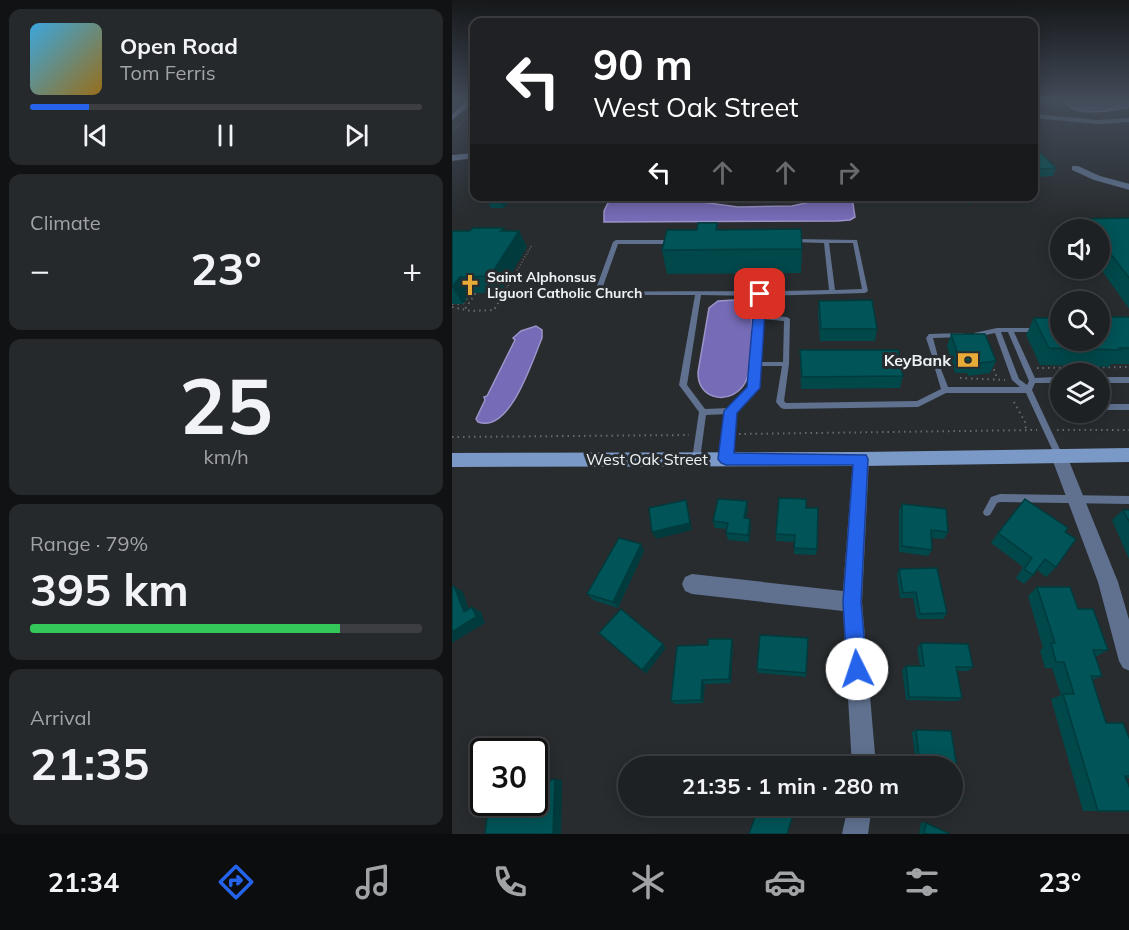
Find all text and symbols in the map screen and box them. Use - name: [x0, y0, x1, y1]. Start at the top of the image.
- text: Open Road: [120, 32, 238, 60]
- text: 90 m: [593, 38, 693, 91]
- icon: left: [494, 42, 572, 120]
- text: Tom Ferris: [120, 60, 216, 85]
- text: West Oak Street: [593, 90, 799, 124]
- icon: previous: [79, 119, 112, 152]
- icon: pause: [209, 119, 242, 152]
- icon: next: [340, 119, 373, 152]
- icon: left: [643, 156, 676, 189]
- icon: ahead: [706, 156, 739, 189]
- icon: ahead: [769, 156, 802, 189]
- icon: right: [832, 156, 865, 189]
- text: Climate: [30, 210, 101, 235]
- map controls: [1050, 219, 1110, 423]
- button: sound: [1050, 219, 1110, 279]
- text: 23°: [190, 240, 262, 296]
- text: −: [30, 249, 50, 290]
- text: +: [402, 249, 422, 290]
- place label: Saint Alphonsus Liguori Catholic Church: [487, 268, 642, 302]
- pin: [734, 268, 785, 319]
- church icon: Saint Alphonsus Liguori Catholic Church: [458, 273, 482, 297]
- icon: arrive: [743, 277, 776, 310]
- button: search: [1050, 291, 1110, 351]
- bank icon: KeyBank: [956, 348, 980, 372]
- place label: KeyBank: [884, 350, 952, 370]
- text: 25: [179, 356, 273, 454]
- button: layers: [1050, 363, 1110, 423]
- text: km/h: [203, 444, 249, 469]
- street label: West Oak Street: [586, 449, 708, 469]
- text: Range · 79%: [30, 531, 148, 556]
- text: 395 km: [30, 561, 189, 617]
- position arrow: [825, 637, 889, 701]
- text: Arrival: [30, 705, 91, 730]
- text: 21:35: [30, 735, 149, 791]
- speed limit sign: 30: [470, 738, 548, 816]
- text: 21:35 · 1 min · 280 m: [682, 772, 899, 800]
- icon: directions: [215, 861, 257, 903]
- icon: music: [352, 861, 394, 903]
- icon: phone: [489, 861, 531, 903]
- icon: climate: [627, 861, 669, 903]
- icon: car: [764, 861, 806, 903]
- icon: filters: [901, 861, 943, 903]
- text: 21:34: [48, 865, 119, 899]
- text: 23°: [1039, 865, 1081, 899]

